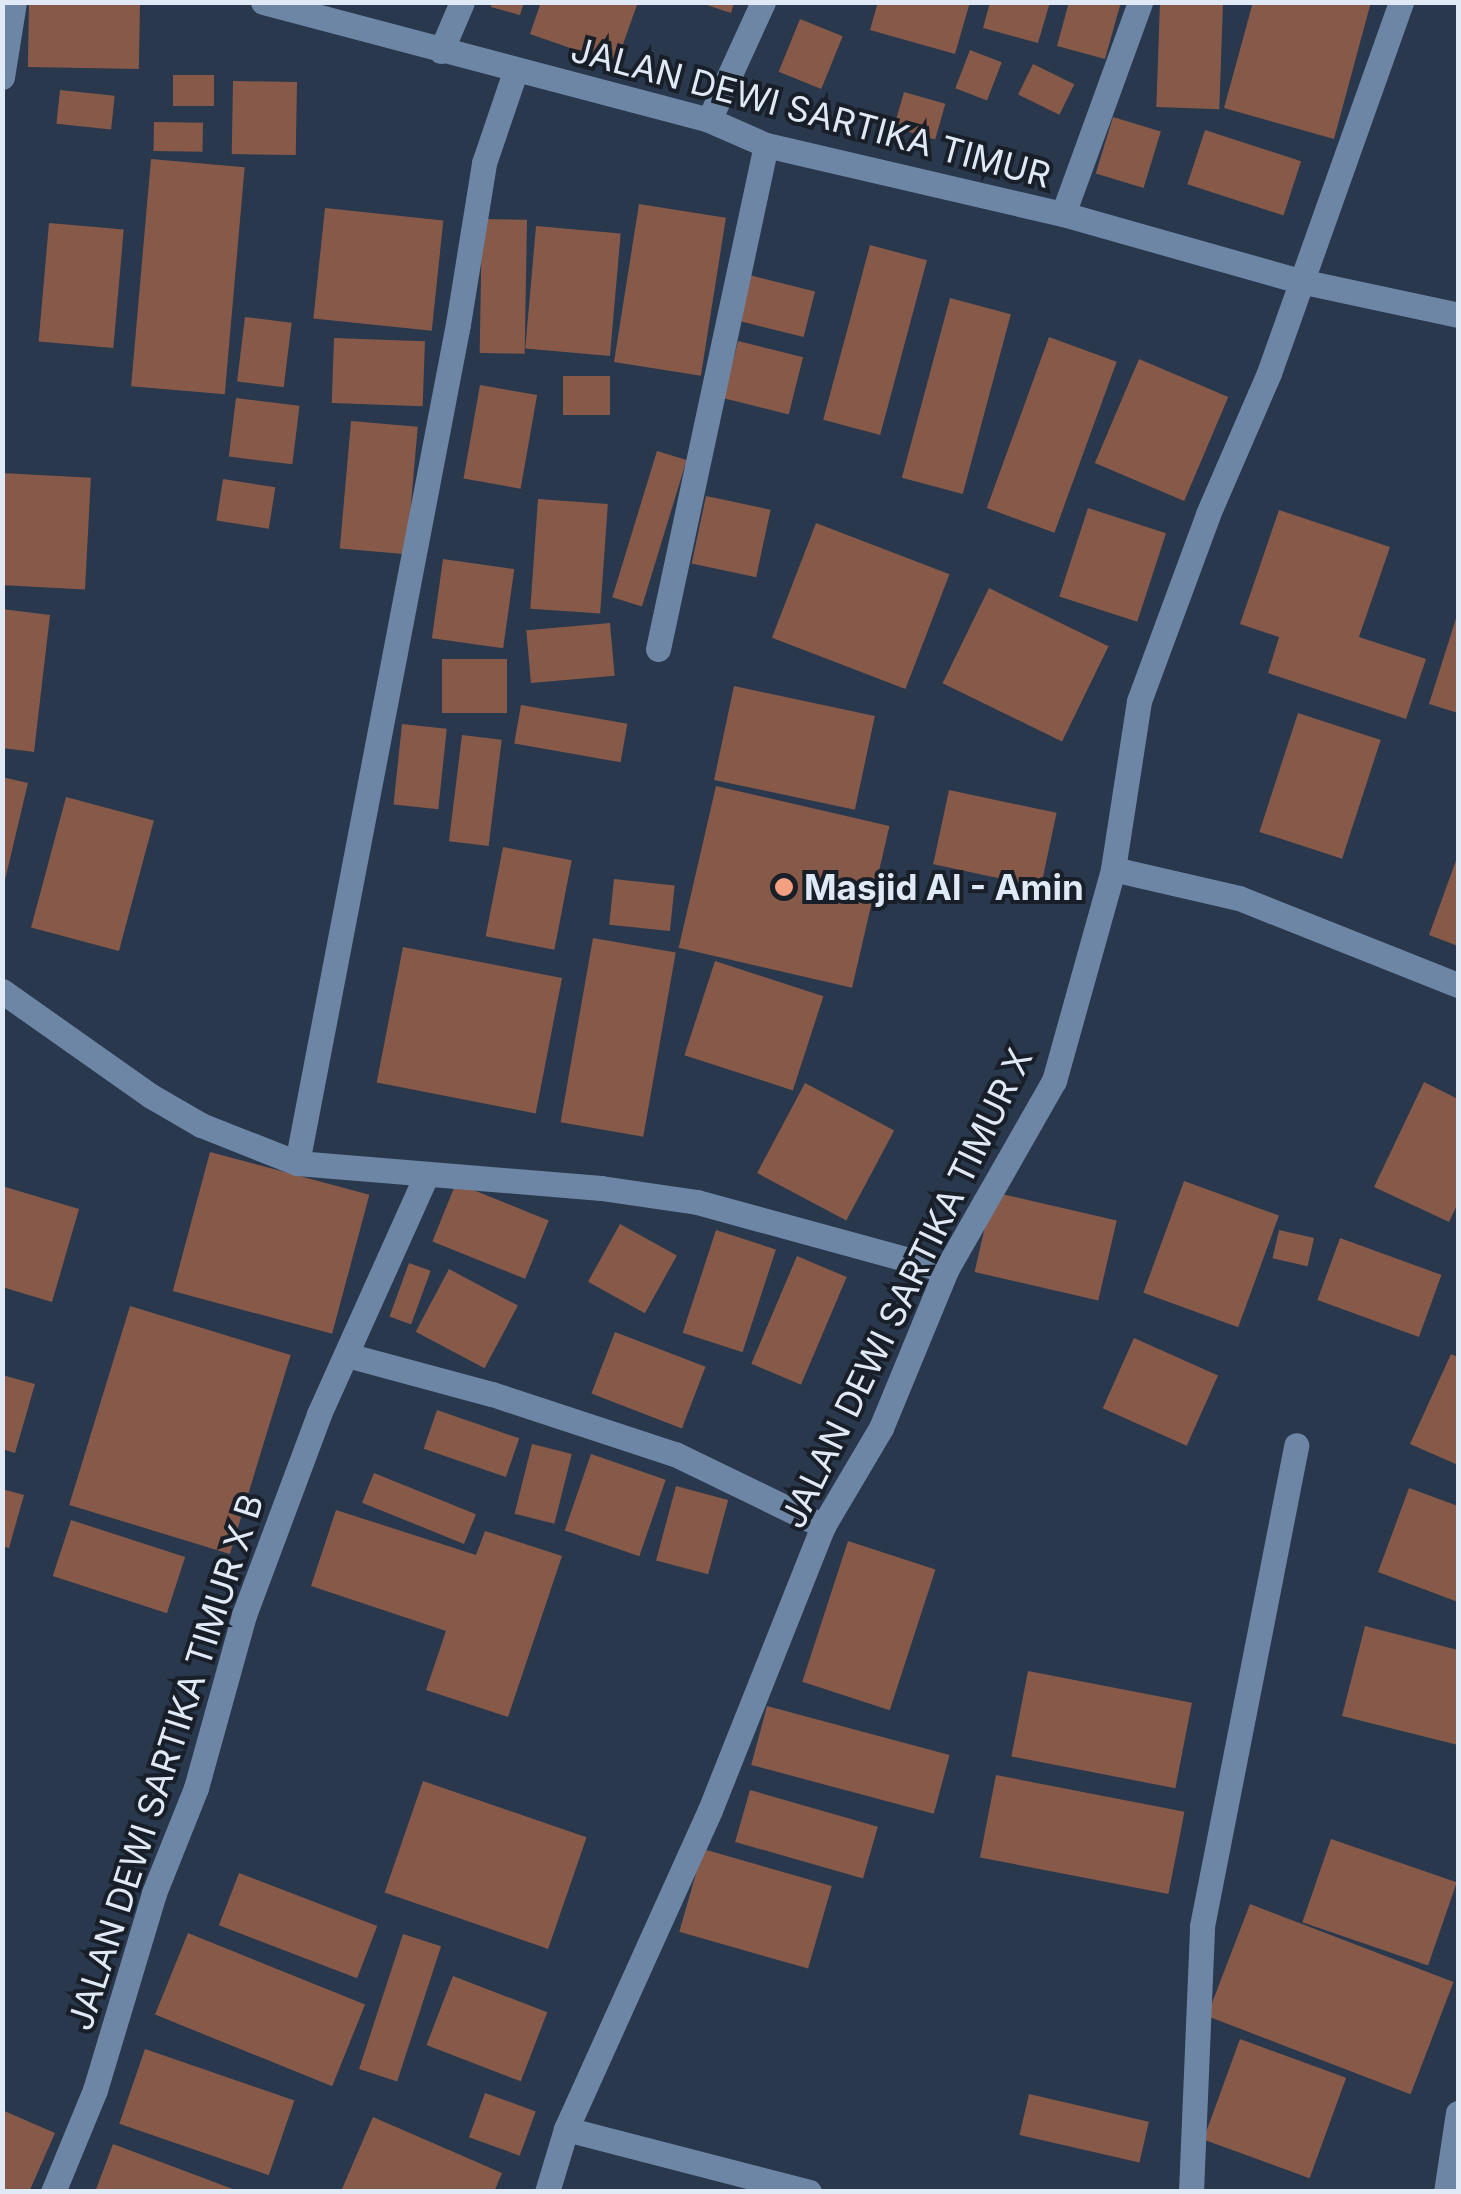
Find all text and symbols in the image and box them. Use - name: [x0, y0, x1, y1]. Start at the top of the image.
- street label: JALAN DEWI SARTIKA TIMUR: [567, 28, 1055, 196]
- place label: Masjid Al - Amin: [804, 866, 1084, 908]
- marker: Masjid Al - Amin: [773, 876, 795, 898]
- street label: JALAN DEWI SARTIKA TIMUR X: [771, 1041, 1041, 1535]
- street label: JALAN DEWI SARTIKA TIMUR X B: [58, 1489, 272, 2035]

